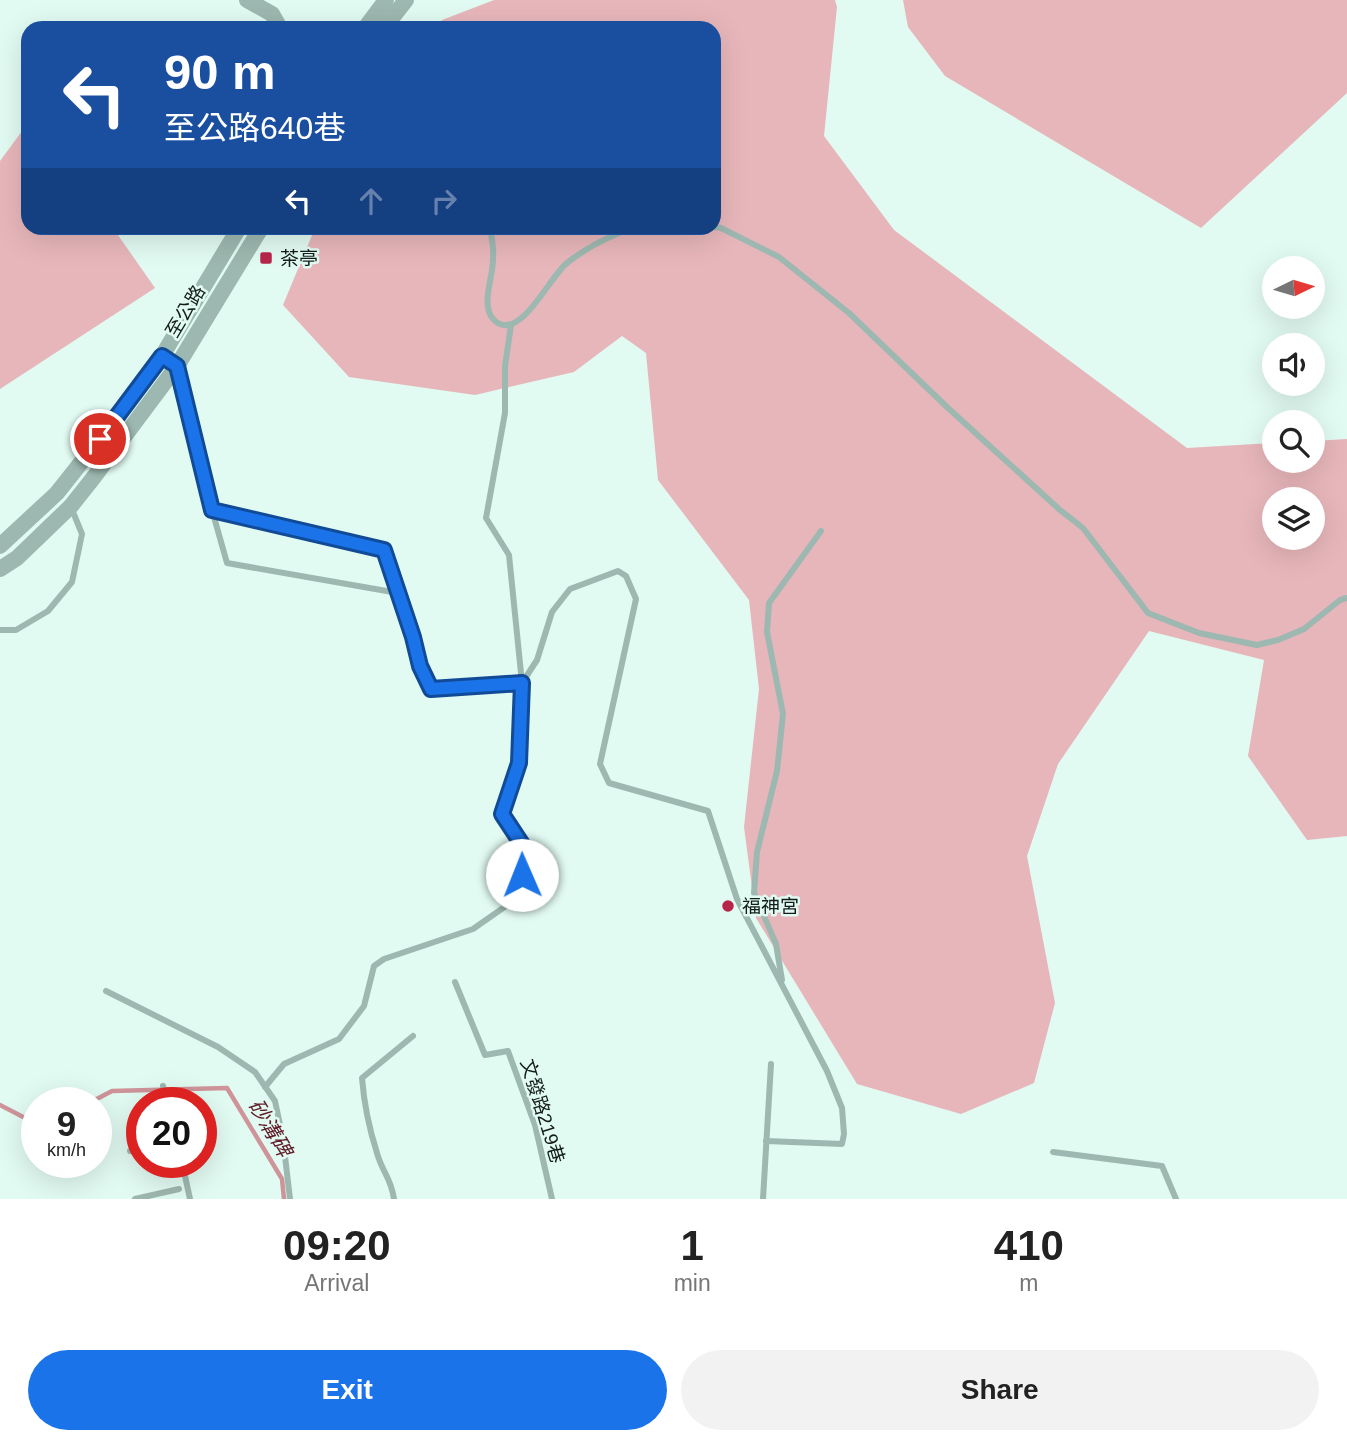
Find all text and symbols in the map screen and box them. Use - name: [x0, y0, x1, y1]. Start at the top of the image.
- text: 90 m: [164, 45, 276, 99]
- icon: left: [49, 49, 140, 140]
- text: 至公路640巷: [164, 110, 345, 146]
- icon: left: [279, 182, 317, 220]
- icon: ahead: [352, 182, 390, 220]
- icon: right: [425, 182, 463, 220]
- place label: 茶亭: [280, 248, 318, 269]
- marker: 茶亭: [258, 250, 274, 266]
- north arrow: [1262, 256, 1325, 318]
- map controls: [1262, 256, 1325, 550]
- street label: 至公路: [162, 281, 209, 341]
- button: sound: [1262, 333, 1325, 396]
- pin: [70, 409, 130, 469]
- button: search: [1262, 410, 1325, 473]
- icon: arrive: [81, 420, 119, 458]
- button: layers: [1262, 487, 1325, 550]
- position arrow: [485, 838, 559, 912]
- place label: 福神宮: [742, 896, 799, 917]
- marker: 福神宮: [720, 898, 736, 914]
- street label: 文發路219巷: [517, 1057, 568, 1166]
- speed limit sign: 20: [126, 1087, 217, 1178]
- water label: 砂溝碑: [244, 1095, 298, 1163]
- text: 9: [57, 1104, 76, 1143]
- text: km/h: [47, 1140, 86, 1160]
- text: 09:20: [283, 1222, 391, 1269]
- text: 1: [680, 1222, 704, 1269]
- text: 410: [994, 1222, 1064, 1269]
- text: Arrival: [304, 1270, 369, 1296]
- text: min: [674, 1270, 711, 1296]
- text: m: [1019, 1270, 1038, 1296]
- button: Exit: [28, 1350, 667, 1430]
- button: Share: [681, 1350, 1319, 1430]

